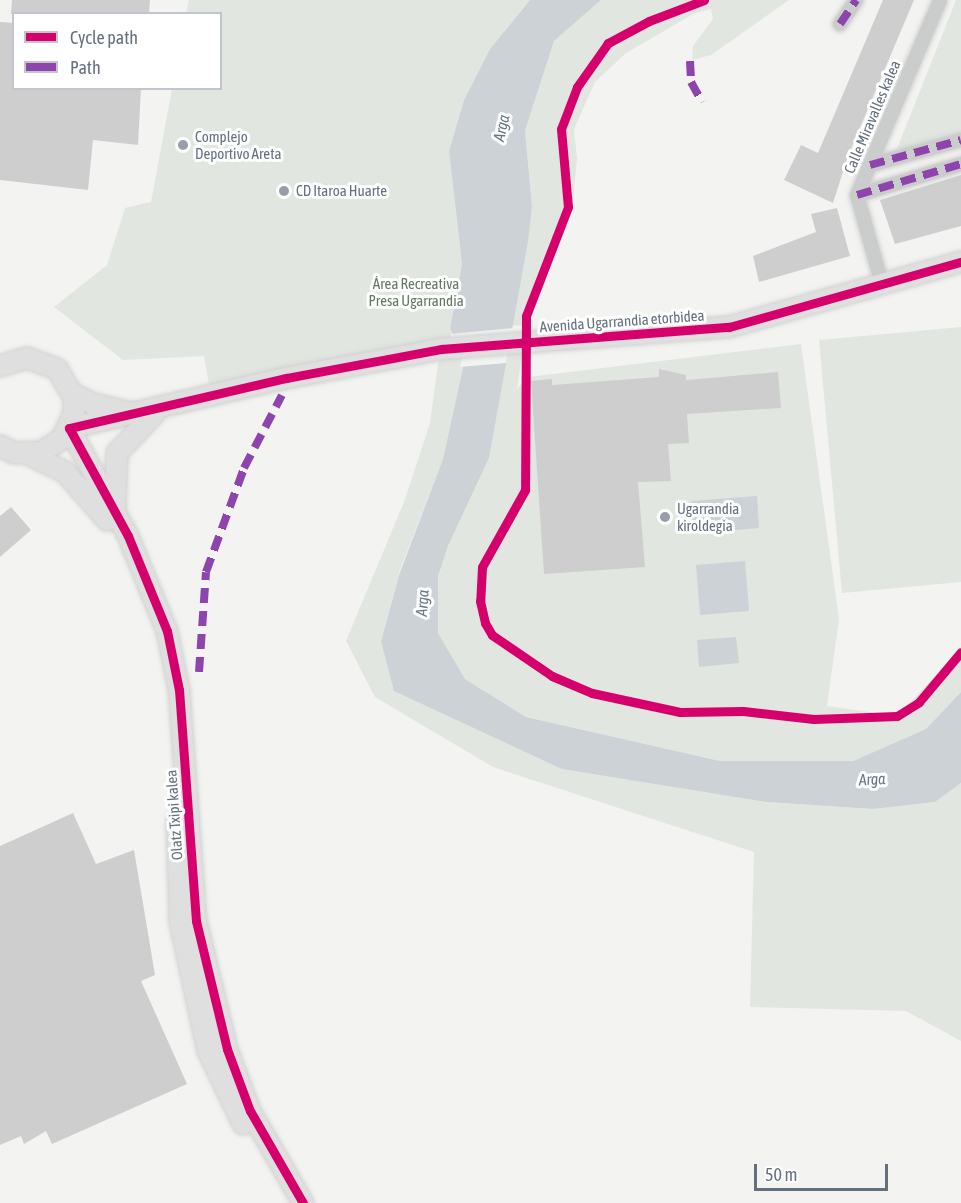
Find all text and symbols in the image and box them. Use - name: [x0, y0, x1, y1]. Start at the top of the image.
- legend: [12, 12, 222, 90]
- text: Cycle path: [70, 27, 138, 48]
- text: Path: [70, 57, 101, 78]
- street label: Calle Miravalles kalea: [840, 58, 904, 176]
- water label: Arga: [489, 113, 513, 143]
- place label: Complejo Deportivo Areta: [195, 127, 281, 162]
- marker: Complejo Deportivo Areta: [176, 138, 190, 152]
- place label: CD Itaroa Huarte: [296, 182, 387, 200]
- marker: CD Itaroa Huarte: [277, 184, 291, 198]
- park label: Área Recreativa Presa Ugarrandia: [368, 274, 464, 309]
- street label: Avenida Ugarrandia etorbidea: [539, 306, 705, 336]
- place label: Ugarrandia kiroldegia: [677, 499, 739, 534]
- marker: Ugarrandia kiroldegia: [658, 510, 672, 524]
- water label: Arga: [411, 589, 433, 617]
- street label: Olatz Txipi kalea: [162, 769, 186, 861]
- water label: Arga: [858, 769, 886, 789]
- scale bar: [757, 1152, 890, 1190]
- text: 50 m: [765, 1164, 797, 1185]

